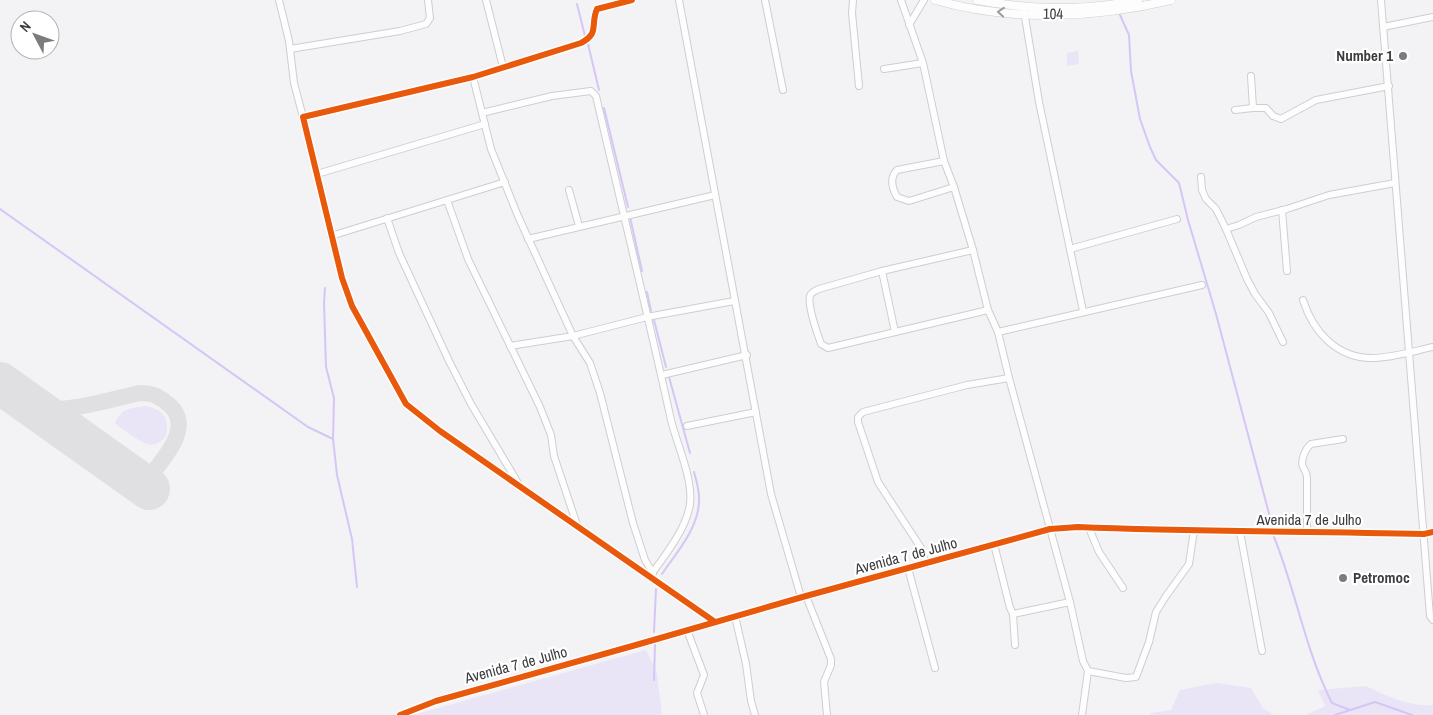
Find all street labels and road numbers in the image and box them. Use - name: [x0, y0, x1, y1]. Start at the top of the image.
- street label: 104: [1043, 3, 1064, 24]
- street label: Avenida 7 de Julho: [1255, 509, 1362, 530]
- street label: Avenida 7 de Julho: [851, 532, 960, 580]
- street label: Avenida 7 de Julho: [461, 641, 570, 689]

